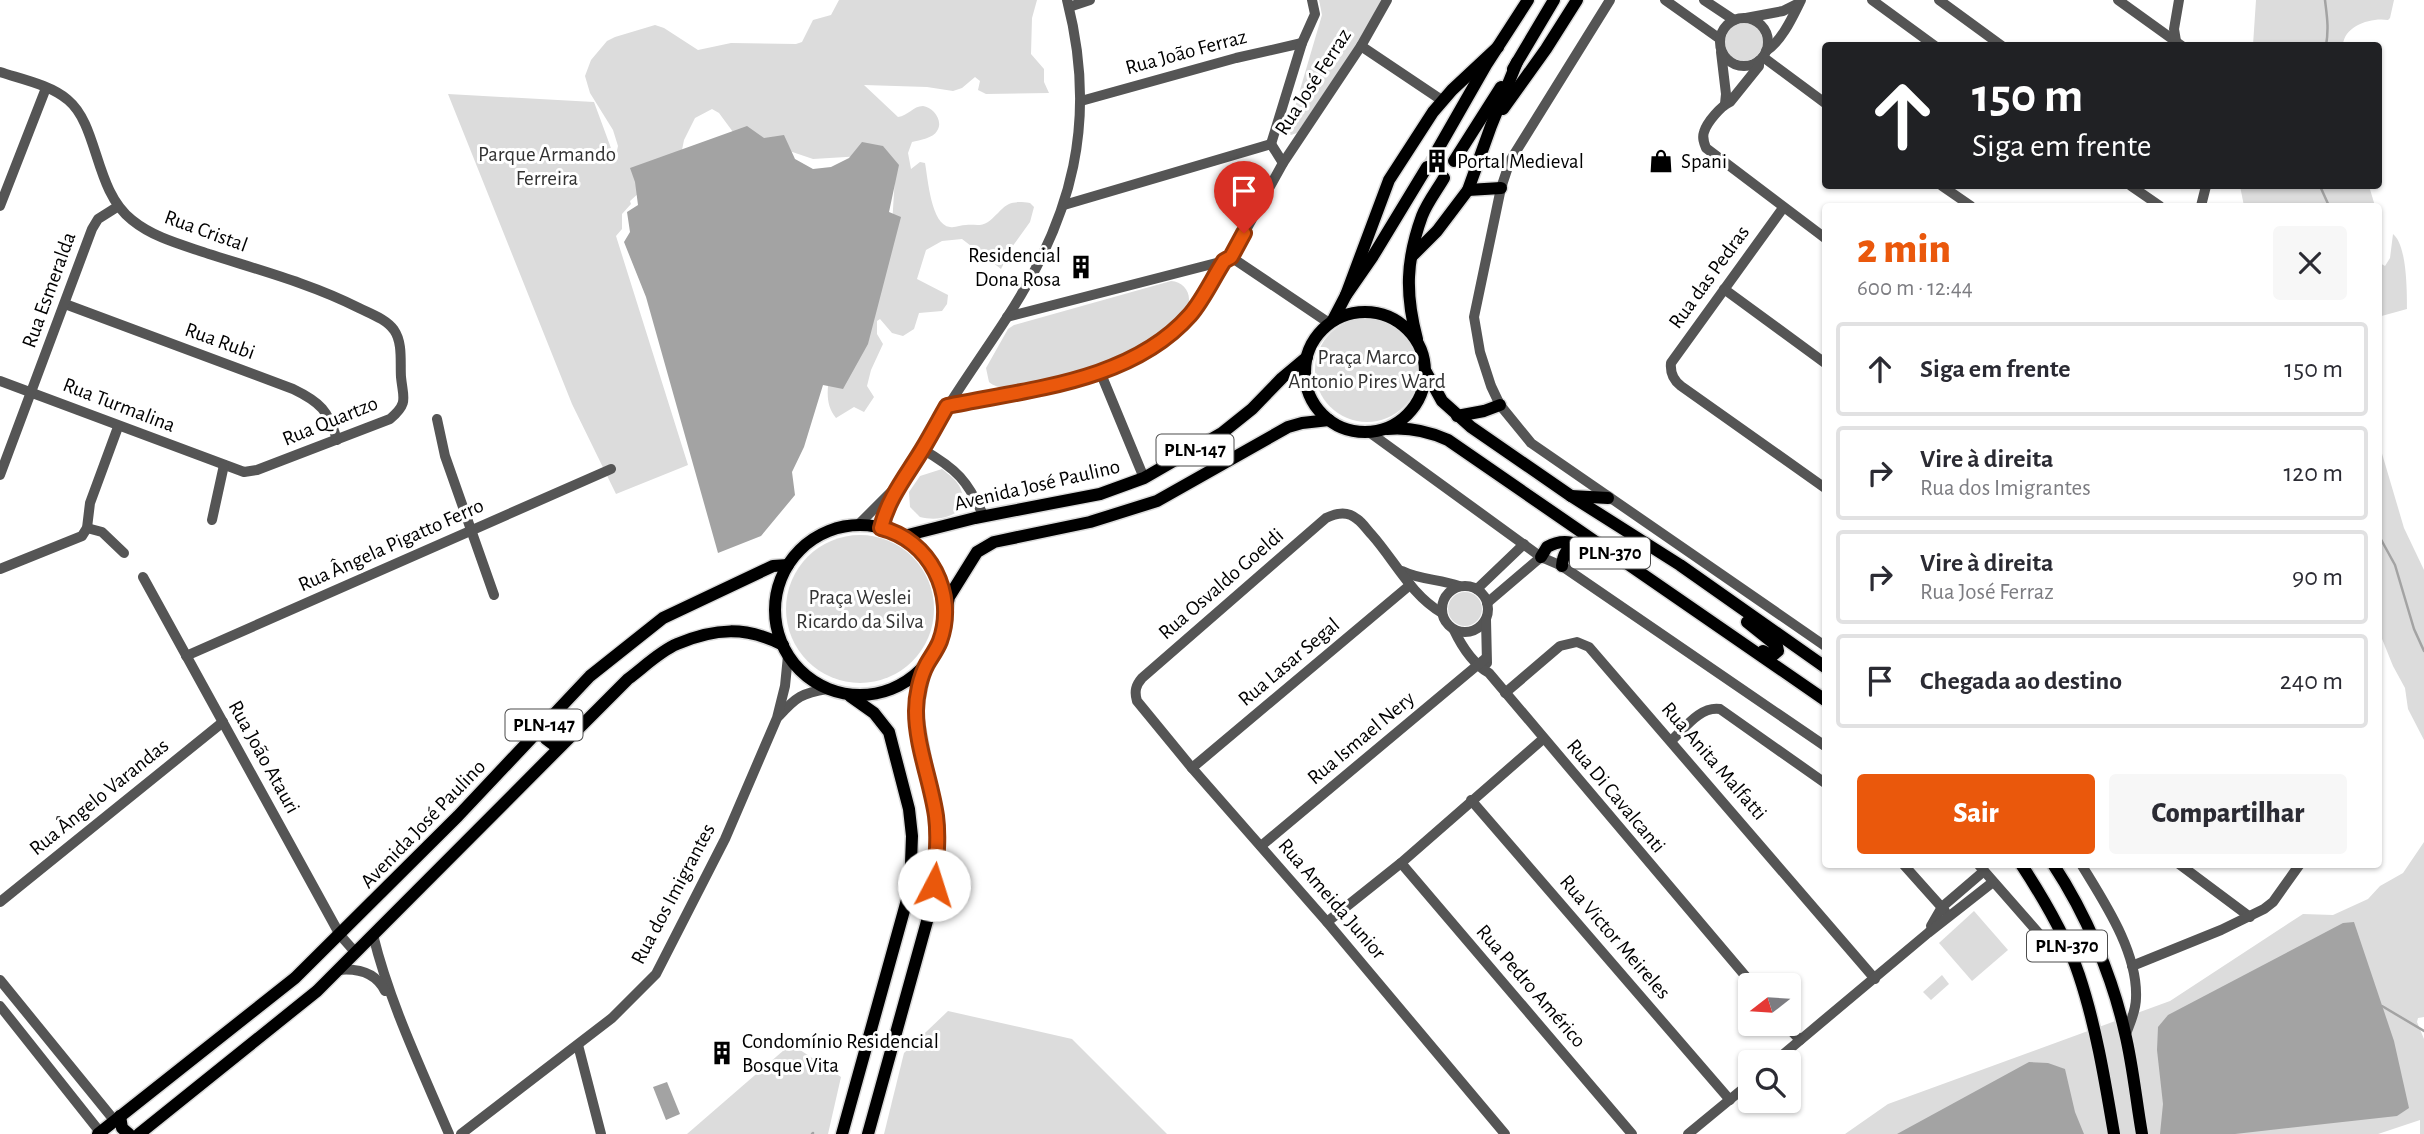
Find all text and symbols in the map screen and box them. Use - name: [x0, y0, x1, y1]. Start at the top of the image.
- street label: Rua José Ferraz: [1271, 25, 1355, 139]
- street label: Rua João Ferraz: [1123, 26, 1249, 78]
- icon: ahead: [1857, 70, 1948, 161]
- text: 150 m: [1972, 72, 2083, 121]
- text: Siga em frente: [1972, 130, 2152, 162]
- park label: Parque Armando Ferreira: [478, 144, 616, 189]
- building icon: Portal Medieval: [1423, 147, 1451, 175]
- shop icon: Spani: [1647, 147, 1675, 175]
- place label: Portal Medieval: [1457, 151, 1584, 172]
- place label: Spani: [1681, 151, 1727, 172]
- pin: [1214, 161, 1274, 233]
- icon: arrive: [1225, 172, 1263, 210]
- street label: Rua Cristal: [162, 206, 250, 256]
- street label: Rua das Pedras: [1665, 222, 1753, 332]
- button: close: [2273, 226, 2347, 300]
- text: 2 min: [1857, 228, 1951, 270]
- street label: Rua Esmeralda: [18, 229, 80, 351]
- place label: Residencial Dona Rosa: [968, 245, 1061, 290]
- building icon: Residencial Dona Rosa: [1067, 253, 1095, 281]
- text: 600 m · 12:44: [1857, 277, 1973, 300]
- street label: Rua Rubi: [182, 319, 258, 363]
- park label: Praça Marco Antonio Pires Ward: [1288, 347, 1446, 392]
- icon: ahead: [1861, 350, 1899, 388]
- text: Siga em frente: [1920, 356, 2071, 382]
- text: 150 m: [2284, 356, 2343, 382]
- street label: Rua Turmalina: [60, 374, 178, 436]
- street label: Rua Quartzo: [279, 392, 381, 450]
- road number: PLN-147: [1156, 435, 1234, 466]
- text: Vire à direita: [1920, 446, 2054, 472]
- icon: right: [1861, 454, 1899, 492]
- street label: Avenida José Paulino: [952, 456, 1122, 514]
- text: 120 m: [2283, 460, 2343, 486]
- text: Rua dos Imigrantes: [1920, 477, 2091, 500]
- street label: Rua Ângela Pigatto Ferro: [294, 493, 487, 595]
- street label: Rua Osvaldo Goeldi: [1155, 524, 1287, 644]
- road number: PLN-370: [1570, 538, 1650, 568]
- text: Vire à direita: [1920, 550, 2054, 576]
- icon: right: [1861, 558, 1899, 596]
- text: 90 m: [2292, 564, 2343, 590]
- text: Rua José Ferraz: [1920, 581, 2054, 604]
- park label: Praça Weslei Ricardo da Silva: [796, 587, 924, 632]
- street label: Rua Lasar Segal: [1234, 614, 1344, 710]
- icon: arrive: [1861, 662, 1899, 700]
- text: Chegada ao destino: [1920, 668, 2122, 694]
- text: 240 m: [2280, 668, 2343, 694]
- street label: Rua Ismael Nery: [1303, 687, 1419, 789]
- street label: Rua João Atauri: [224, 697, 304, 817]
- street label: Rua Anita Malfatti: [1657, 698, 1771, 824]
- road number: PLN-147: [505, 710, 582, 740]
- street label: Rua Ângelo Varandas: [24, 733, 173, 859]
- street label: Rua Di Cavalcanti: [1563, 735, 1669, 857]
- street label: Avenida José Paulino: [357, 756, 489, 892]
- button: Sair: [1857, 774, 2095, 854]
- button: Compartilhar: [2109, 774, 2347, 854]
- street label: Rua dos Imigrantes: [627, 820, 719, 968]
- street label: Rua Ameida Junior: [1274, 835, 1390, 964]
- position arrow: [897, 848, 971, 922]
- street label: Rua Victor Meireles: [1556, 871, 1674, 1003]
- street label: Rua Pedro Américo: [1472, 921, 1590, 1051]
- road number: PLN-370: [2027, 930, 2107, 962]
- north arrow: [1738, 973, 1801, 1036]
- map controls: [1738, 973, 1801, 1113]
- place label: Condomínio Residencial Bosque Vita: [742, 1031, 939, 1076]
- building icon: Condomínio Residencial Bosque Vita: [708, 1039, 736, 1067]
- button: search: [1738, 1050, 1801, 1113]

